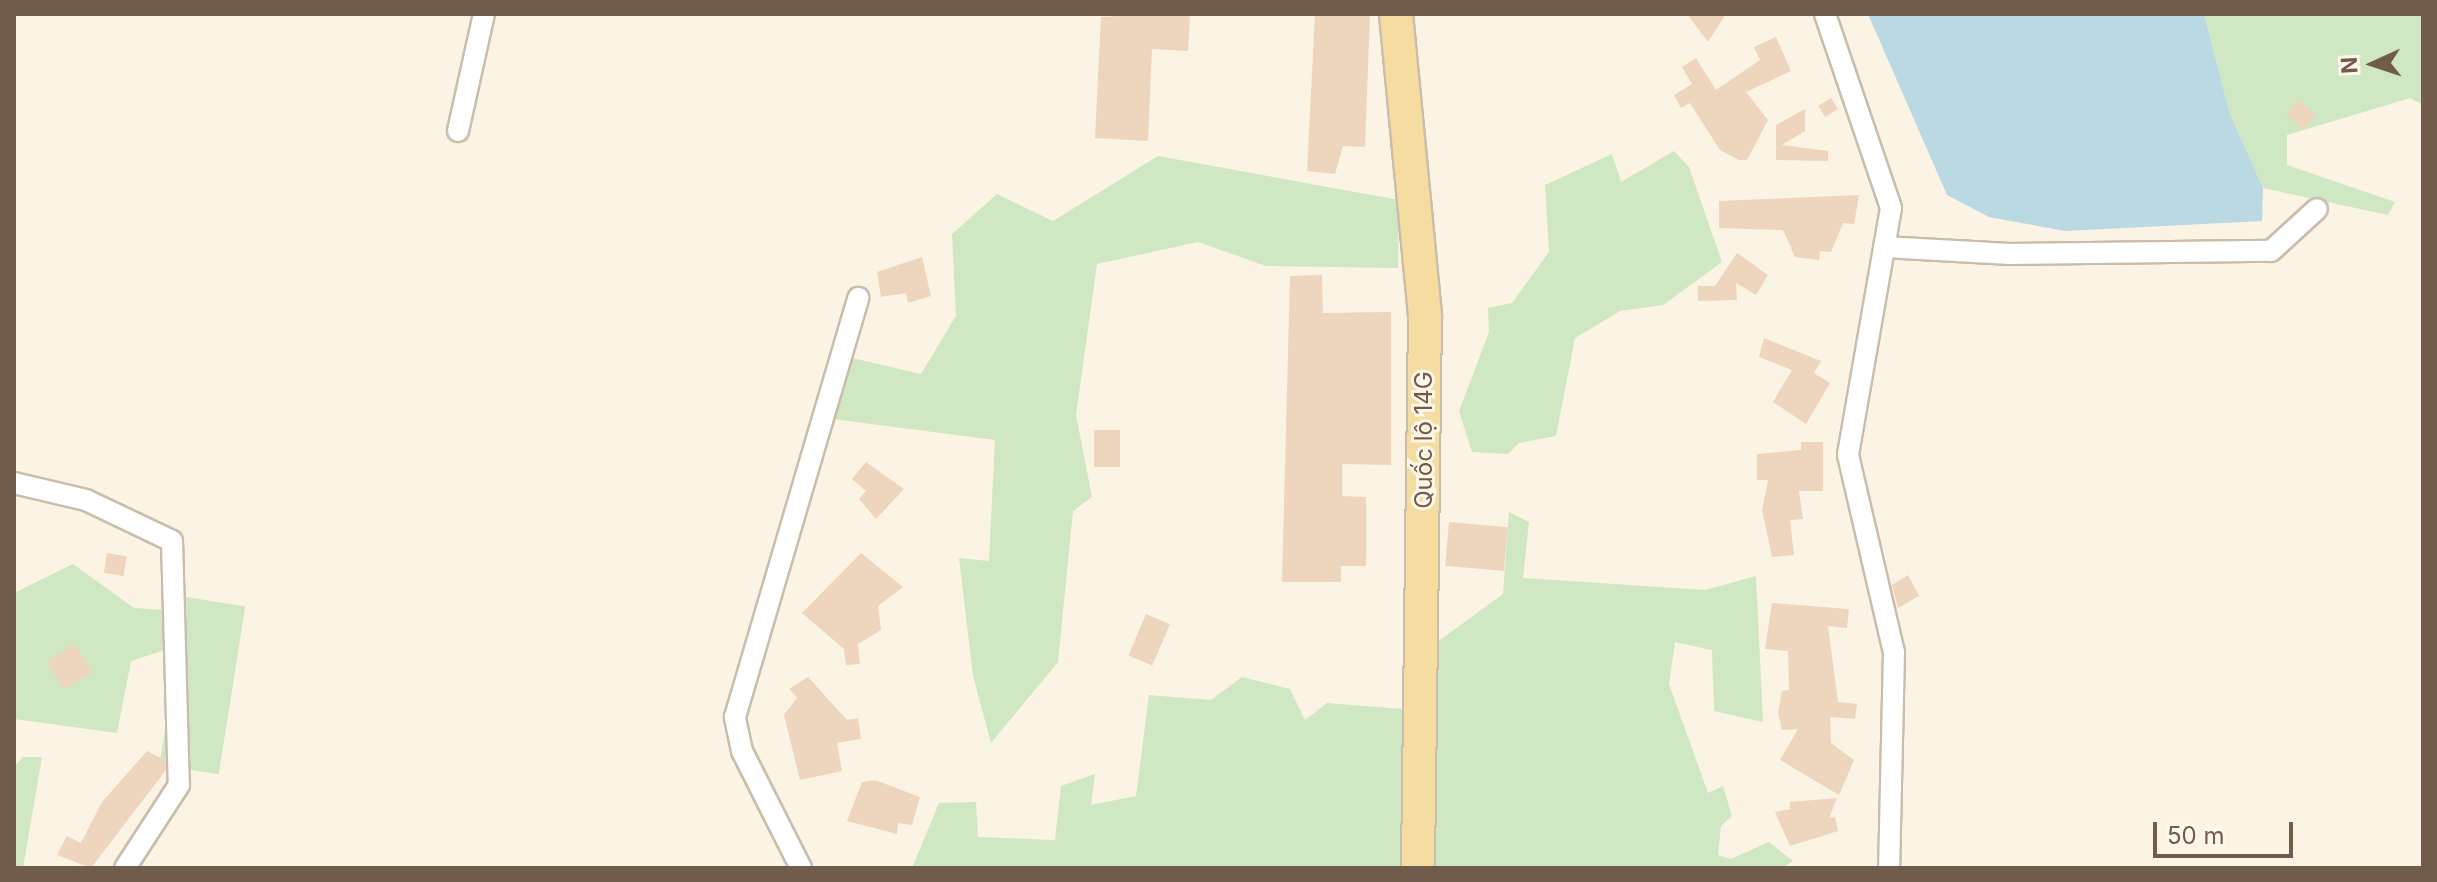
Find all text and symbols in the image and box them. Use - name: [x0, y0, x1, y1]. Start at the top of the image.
- north arrow: [2333, 24, 2413, 104]
- text: N: [2336, 56, 2362, 74]
- street label: Quốc lộ 14G: [1410, 371, 1438, 509]
- scale bar: [2157, 806, 2297, 856]
- text: 50 m: [2167, 821, 2225, 850]

